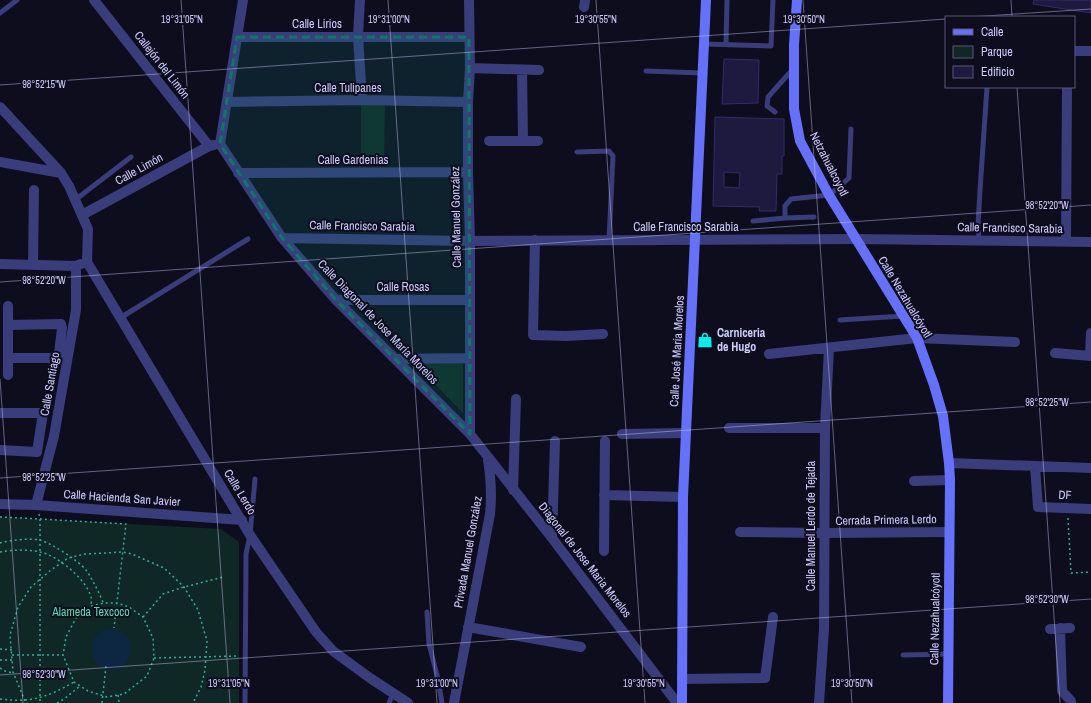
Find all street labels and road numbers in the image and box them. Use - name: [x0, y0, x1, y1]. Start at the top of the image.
- street label: Calle Lirios: [292, 16, 342, 32]
- street label: Callejón del Limón: [131, 28, 193, 102]
- street label: Calle Tulipanes: [314, 80, 382, 96]
- street label: Netzahualcoyotl: [806, 129, 852, 199]
- street label: Calle Limón: [112, 149, 166, 189]
- street label: Calle Gardenias: [317, 152, 389, 168]
- street label: Calle Manuel González: [447, 166, 465, 268]
- street label: Calle Francisco Sarabia: [309, 217, 415, 235]
- street label: Calle Francisco Sarabia: [633, 219, 739, 235]
- street label: Calle Francisco Sarabia: [957, 219, 1063, 237]
- street label: Calle Nezahualcóyotl: [874, 253, 936, 341]
- street label: Calle Diagonal de Jose María Morelos: [314, 256, 442, 388]
- street label: Calle Rosas: [376, 279, 430, 295]
- street label: Calle José María Morelos: [666, 295, 688, 407]
- street label: Calle Santiago: [37, 351, 63, 417]
- street label: Calle Manuel Lerdo de Tejada: [803, 460, 819, 591]
- street label: Calle Lerdo: [220, 466, 260, 518]
- street label: Calle Hacienda San Javier: [63, 486, 182, 510]
- street label: DF: [1058, 487, 1072, 503]
- street label: Privada Manuel González: [450, 495, 486, 609]
- street label: Diagonal de Jose Maria Morelos: [535, 499, 635, 621]
- street label: Cerrada Primera Lerdo: [835, 511, 937, 529]
- street label: Calle Nezahualcóyotl: [926, 573, 944, 665]

